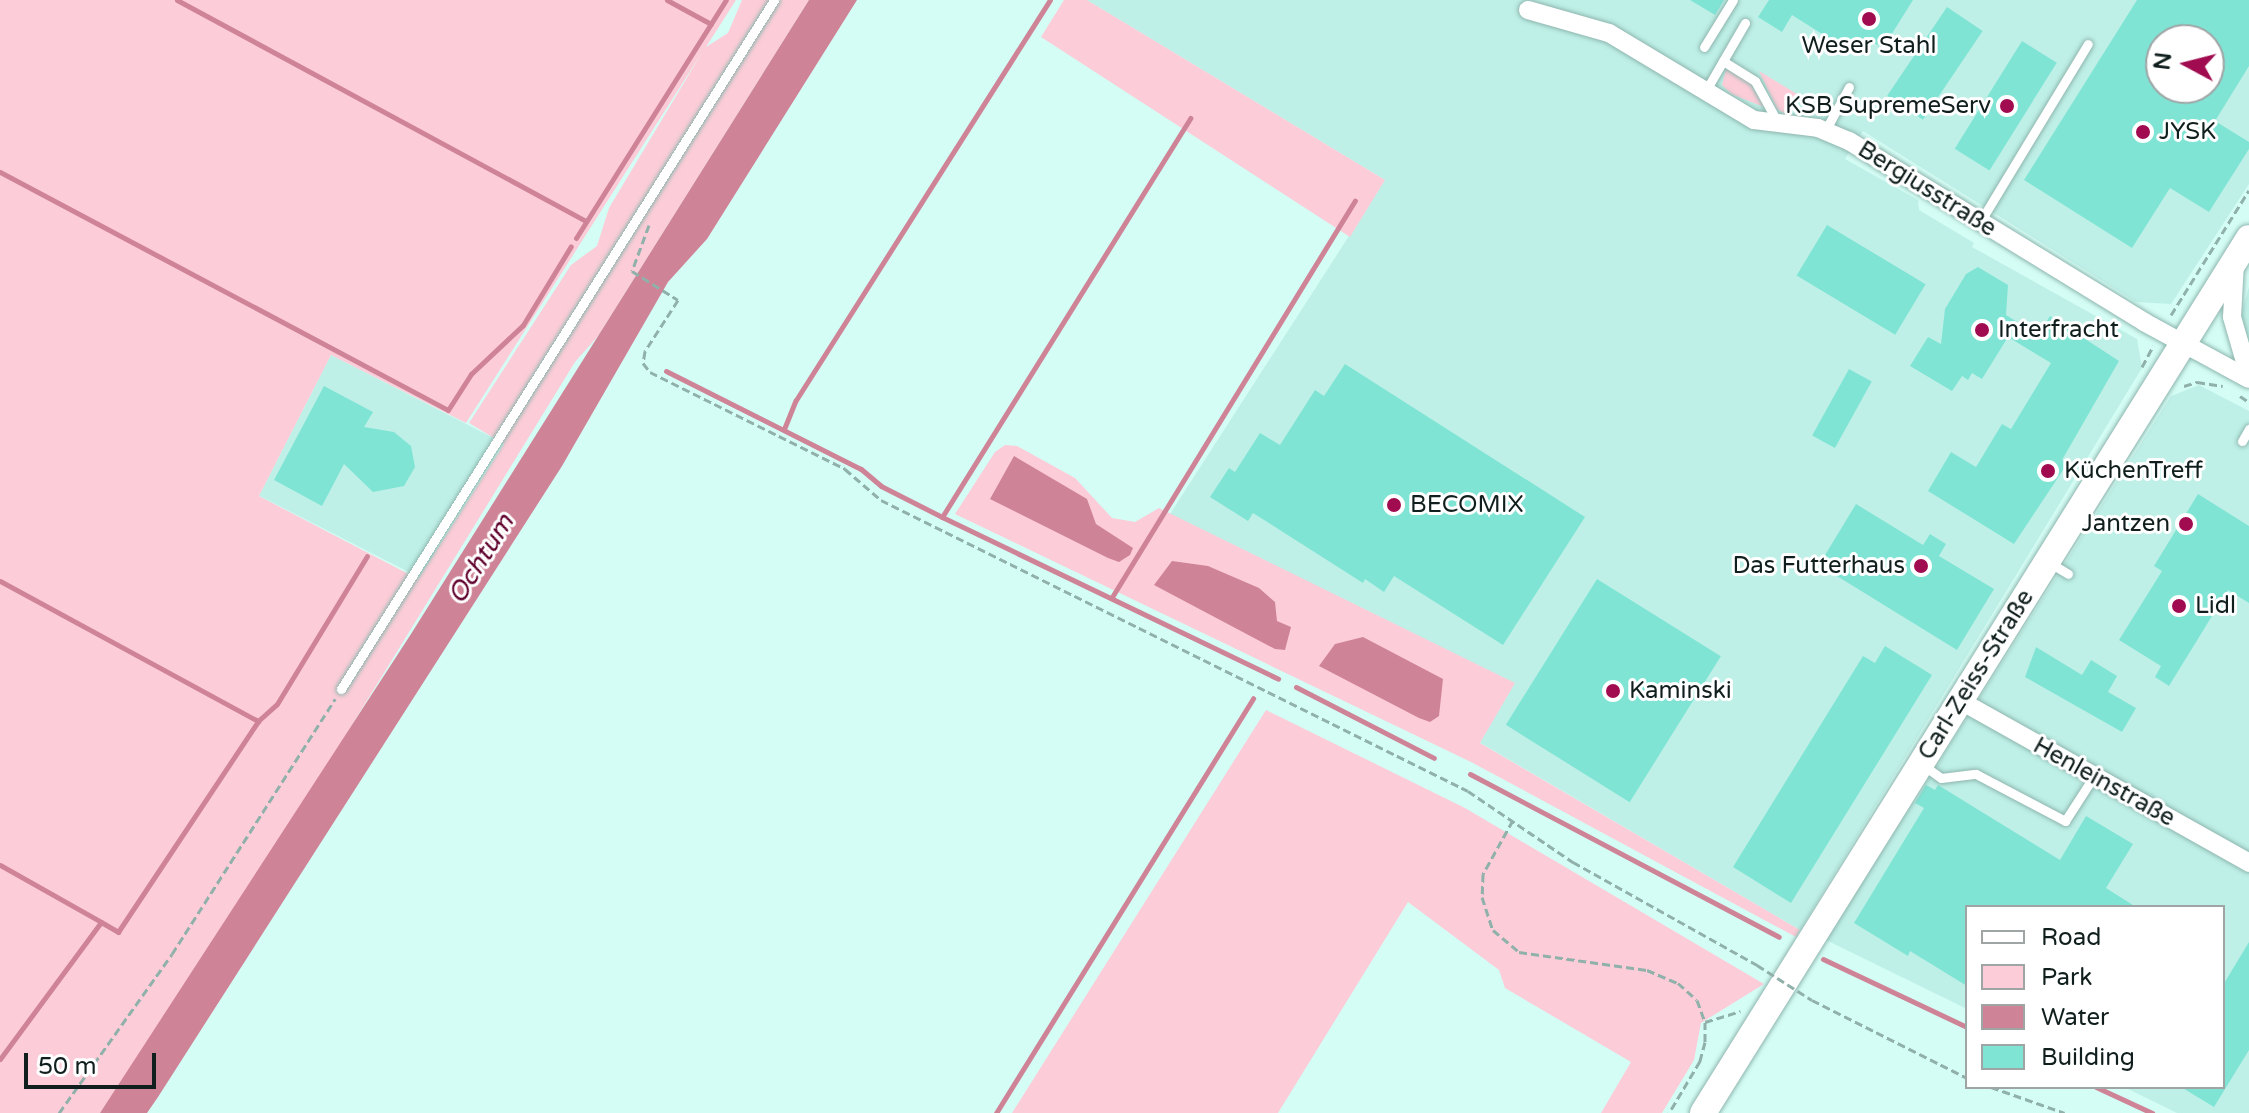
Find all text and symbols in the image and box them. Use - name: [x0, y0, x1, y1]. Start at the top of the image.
- marker: Weser Stahl: [1860, 10, 1878, 28]
- north arrow: [2145, 24, 2225, 104]
- place label: Weser Stahl: [1802, 32, 1936, 60]
- text: N: [2149, 51, 2177, 72]
- place label: KSB SupremeServ: [1785, 92, 1991, 120]
- marker: KSB SupremeServ: [1998, 97, 2016, 115]
- place label: JYSK: [2159, 118, 2216, 146]
- marker: JYSK: [2134, 123, 2152, 141]
- street label: Bergiusstraße: [1853, 135, 2001, 243]
- place label: Interfracht: [1998, 316, 2119, 344]
- marker: Interfracht: [1973, 321, 1991, 339]
- place label: KüchenTreff: [2064, 457, 2203, 485]
- marker: KüchenTreff: [2039, 462, 2057, 480]
- place label: BECOMIX: [1410, 491, 1524, 519]
- marker: BECOMIX: [1385, 496, 1403, 514]
- water label: Ochtum: [441, 508, 521, 610]
- place label: Jantzen: [2082, 510, 2170, 538]
- marker: Jantzen: [2177, 515, 2195, 533]
- place label: Das Futterhaus: [1733, 552, 1905, 580]
- marker: Das Futterhaus: [1912, 557, 1930, 575]
- street label: Carl-Zeiss-Straße: [1912, 585, 2040, 765]
- place label: Lidl: [2195, 592, 2236, 620]
- marker: Lidl: [2170, 597, 2188, 615]
- place label: Kaminski: [1629, 677, 1732, 705]
- marker: Kaminski: [1604, 682, 1622, 700]
- street label: Henleinstraße: [2028, 731, 2180, 833]
- legend: [1965, 905, 2225, 1089]
- text: Road: [2041, 923, 2101, 952]
- text: Park: [2041, 963, 2092, 992]
- text: Water: [2041, 1003, 2109, 1032]
- scale bar: [28, 1037, 160, 1087]
- text: Building: [2041, 1043, 2135, 1072]
- text: 50 m: [38, 1052, 96, 1081]

